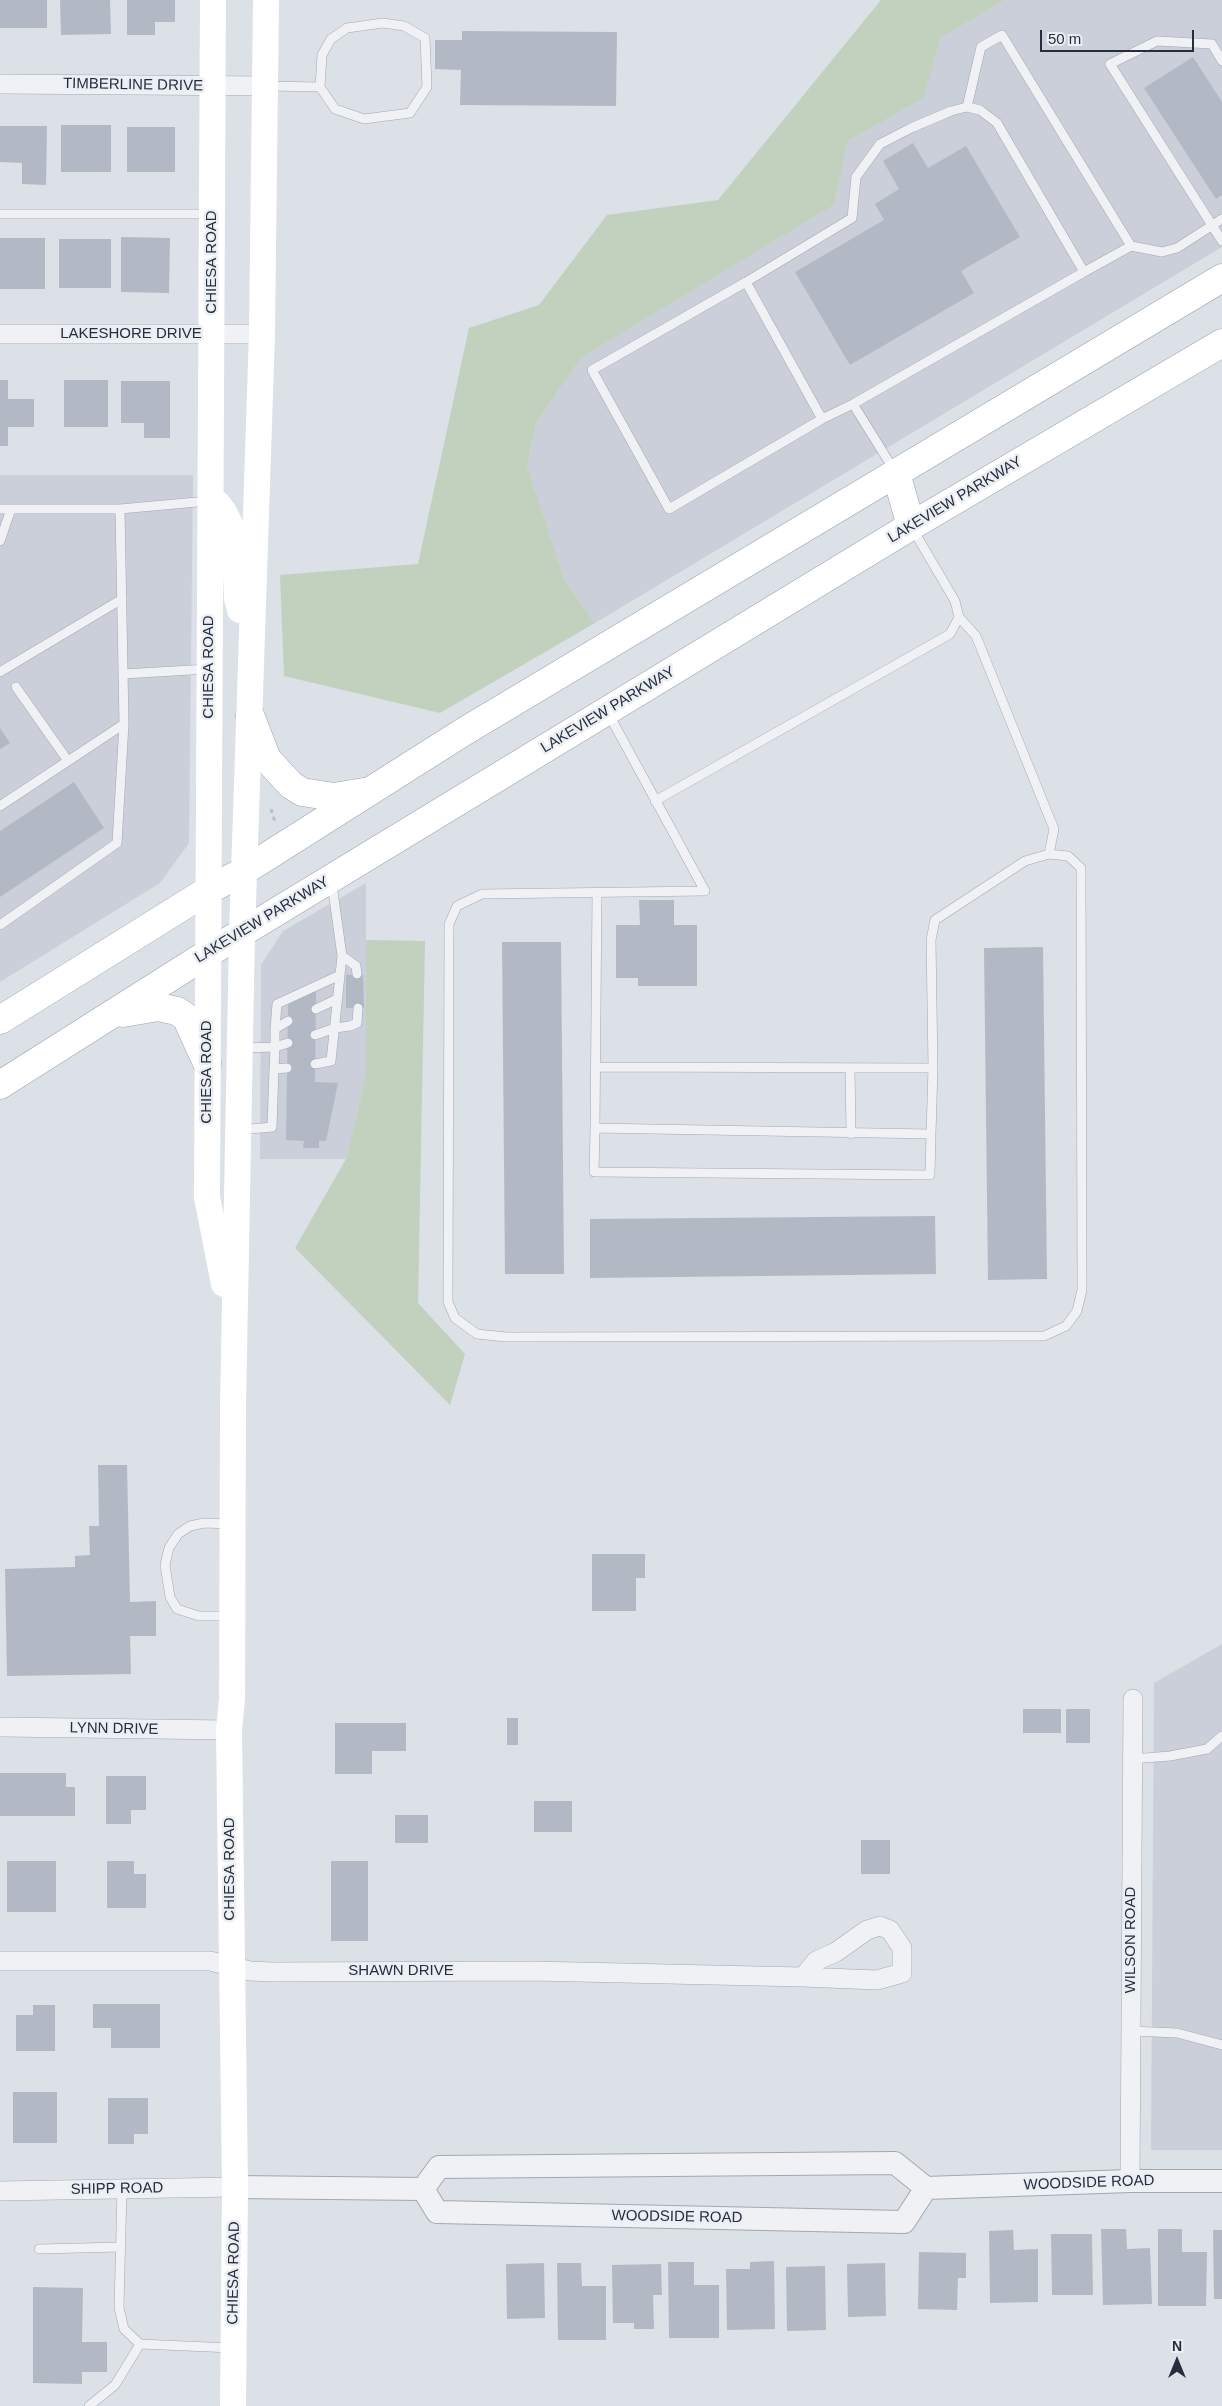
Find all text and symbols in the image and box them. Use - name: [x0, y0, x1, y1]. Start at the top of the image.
- scale bar: [1042, 20, 1196, 52]
- text: 50 m: [1048, 30, 1081, 47]
- street label: TIMBERLINE DRIVE: [63, 75, 203, 95]
- street label: CHIESA ROAD: [203, 210, 221, 314]
- street label: LAKESHORE DRIVE: [60, 325, 202, 343]
- street label: LAKEVIEW PARKWAY: [885, 453, 1025, 547]
- street label: CHIESA ROAD: [200, 615, 218, 719]
- street label: LAKEVIEW PARKWAY: [538, 663, 678, 757]
- street label: LAKEVIEW PARKWAY: [192, 873, 332, 967]
- street label: CHIESA ROAD: [198, 1020, 216, 1124]
- street label: LYNN DRIVE: [69, 1719, 159, 1739]
- street label: CHIESA ROAD: [221, 1817, 239, 1921]
- street label: WILSON ROAD: [1122, 1887, 1140, 1993]
- street label: SHAWN DRIVE: [348, 1962, 454, 1980]
- street label: WOODSIDE ROAD: [1023, 2172, 1155, 2194]
- street label: SHIPP ROAD: [71, 2179, 163, 2199]
- street label: WOODSIDE ROAD: [611, 2207, 743, 2227]
- street label: CHIESA ROAD: [224, 2221, 244, 2325]
- north arrow: [1152, 2336, 1202, 2386]
- text: N: [1172, 2338, 1182, 2354]

